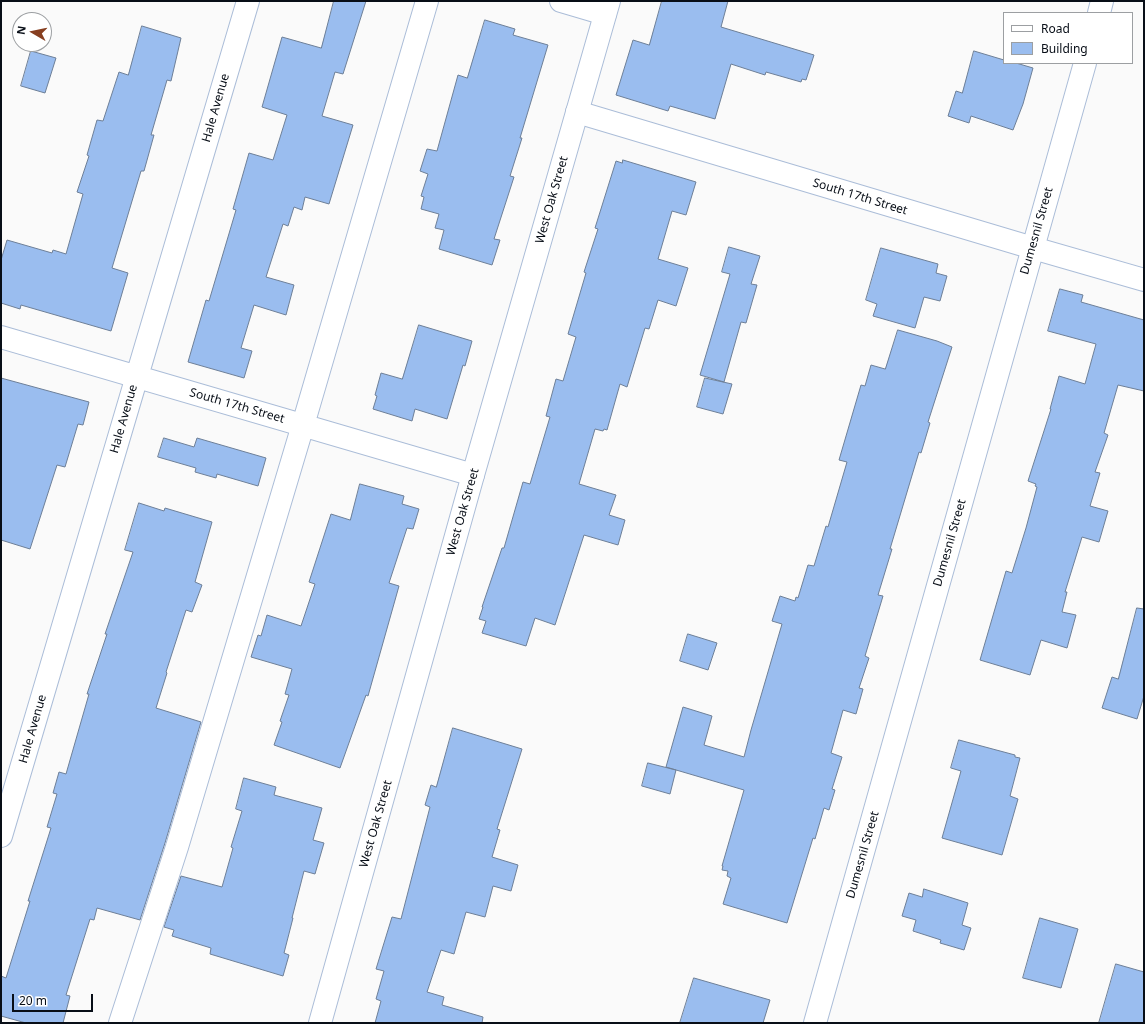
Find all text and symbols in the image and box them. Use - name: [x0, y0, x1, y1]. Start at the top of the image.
- north arrow: [12, 12, 52, 52]
- legend: [1003, 12, 1133, 64]
- text: Road: [1041, 20, 1070, 37]
- text: N: [13, 25, 29, 36]
- text: Building: [1041, 40, 1088, 57]
- street label: Hale Avenue: [199, 72, 233, 144]
- street label: West Oak Street: [533, 155, 571, 245]
- street label: South 17th Street: [811, 176, 909, 218]
- street label: Dumesnil Street: [1018, 186, 1056, 276]
- street label: Hale Avenue: [107, 383, 141, 455]
- street label: South 17th Street: [188, 386, 286, 426]
- street label: West Oak Street: [444, 467, 482, 557]
- street label: Dumesnil Street: [931, 498, 969, 588]
- street label: Hale Avenue: [16, 693, 50, 765]
- street label: West Oak Street: [357, 779, 395, 869]
- street label: Dumesnil Street: [844, 810, 882, 900]
- scale bar: [14, 986, 95, 1012]
- text: 20 m: [19, 992, 47, 1009]

